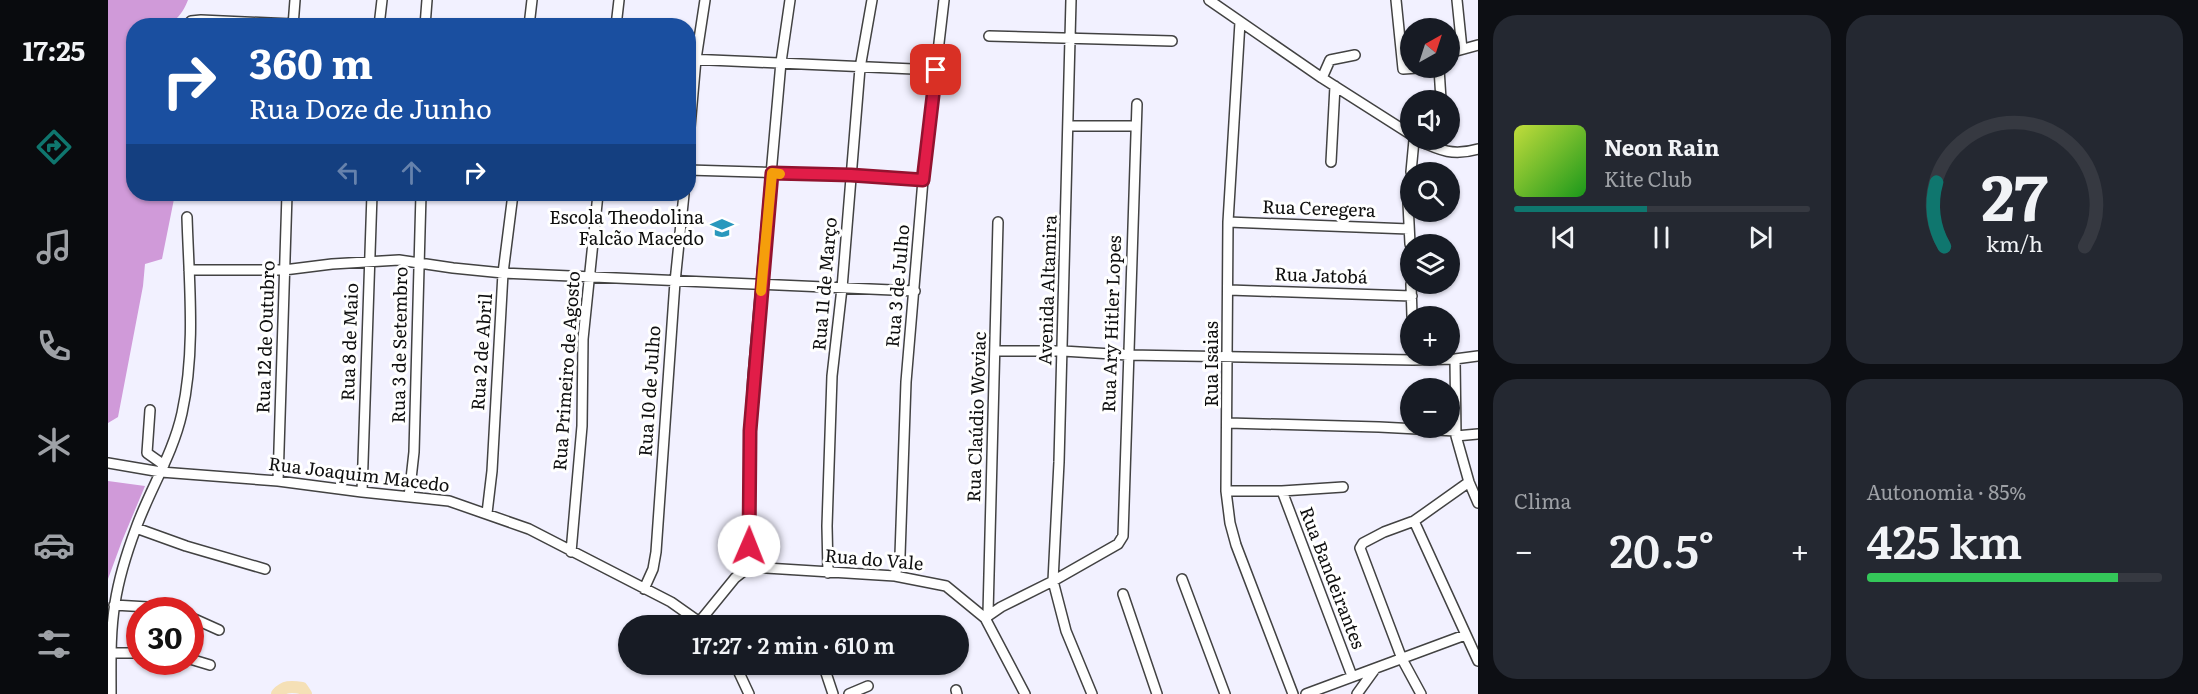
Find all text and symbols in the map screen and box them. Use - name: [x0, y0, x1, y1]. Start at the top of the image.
- north arrow: [1400, 18, 1460, 78]
- map controls: [1400, 18, 1460, 438]
- text: 17:25: [23, 29, 85, 69]
- text: 360 m: [249, 30, 373, 92]
- icon: right: [150, 42, 228, 120]
- pin: [910, 44, 961, 95]
- icon: arrive: [919, 53, 952, 86]
- text: Rua Doze de Junho: [249, 87, 492, 127]
- button: sound: [1400, 90, 1460, 150]
- icon: directions: [33, 126, 75, 168]
- text: Neon Rain: [1604, 130, 1720, 163]
- text: 27: [1981, 148, 2048, 240]
- icon: left: [332, 156, 365, 189]
- icon: ahead: [395, 156, 428, 189]
- icon: right: [458, 156, 491, 189]
- button: search: [1400, 162, 1460, 222]
- text: Kite Club: [1604, 163, 1692, 193]
- street label: Rua Ceregera: [1262, 192, 1377, 223]
- place label: Escola Theodolina Falcão Macedo: [549, 203, 704, 251]
- street label: Avenida Altamira: [1030, 214, 1063, 366]
- school or university icon: Escola Theodolina Falcão Macedo: [709, 215, 735, 241]
- street label: Rua 11 de Março: [804, 216, 843, 352]
- icon: previous: [1547, 221, 1580, 254]
- icon: pause: [1645, 221, 1678, 254]
- icon: next: [1744, 221, 1777, 254]
- street label: Rua 3 de Julho: [878, 223, 915, 348]
- icon: music: [33, 226, 75, 268]
- text: km/h: [1986, 227, 2043, 259]
- button: layers: [1400, 234, 1460, 294]
- street label: Rua Ary Hitler Lopes: [1094, 235, 1127, 413]
- street label: Rua Jatobá: [1274, 259, 1368, 290]
- street label: Rua 12 de Outubro: [248, 260, 281, 414]
- street label: Rua 3 de Setembro: [384, 266, 413, 424]
- street label: Rua Primeiro de Agosto: [545, 270, 586, 472]
- street label: Rua 8 de Maio: [333, 282, 364, 401]
- street label: Rua 2 de Abril: [463, 292, 498, 412]
- button: +: [1400, 306, 1460, 366]
- street label: Rua Isaias: [1197, 321, 1224, 407]
- street label: Rua 10 de Julho: [630, 324, 667, 457]
- icon: phone: [33, 325, 75, 367]
- street label: Rua Claúdio Woviac: [959, 331, 992, 503]
- button: −: [1400, 378, 1460, 438]
- icon: climate: [33, 424, 75, 466]
- street label: Rua Joaquim Macedo: [267, 449, 451, 498]
- text: Autonomia · 85%: [1867, 476, 2026, 506]
- text: Clima: [1514, 485, 1571, 515]
- street label: Rua Bandeirantes: [1294, 503, 1373, 652]
- text: 425 km: [1867, 506, 2022, 573]
- position arrow: [717, 514, 781, 578]
- text: 20.5°: [1609, 515, 1714, 582]
- icon: car: [33, 524, 75, 566]
- text: −: [1514, 524, 1533, 573]
- text: +: [1790, 524, 1810, 573]
- street label: Rua do Vale: [824, 541, 925, 576]
- speed limit sign: 30: [126, 597, 204, 675]
- icon: filters: [33, 623, 75, 665]
- text: 17:27 · 2 min · 610 m: [692, 628, 895, 661]

